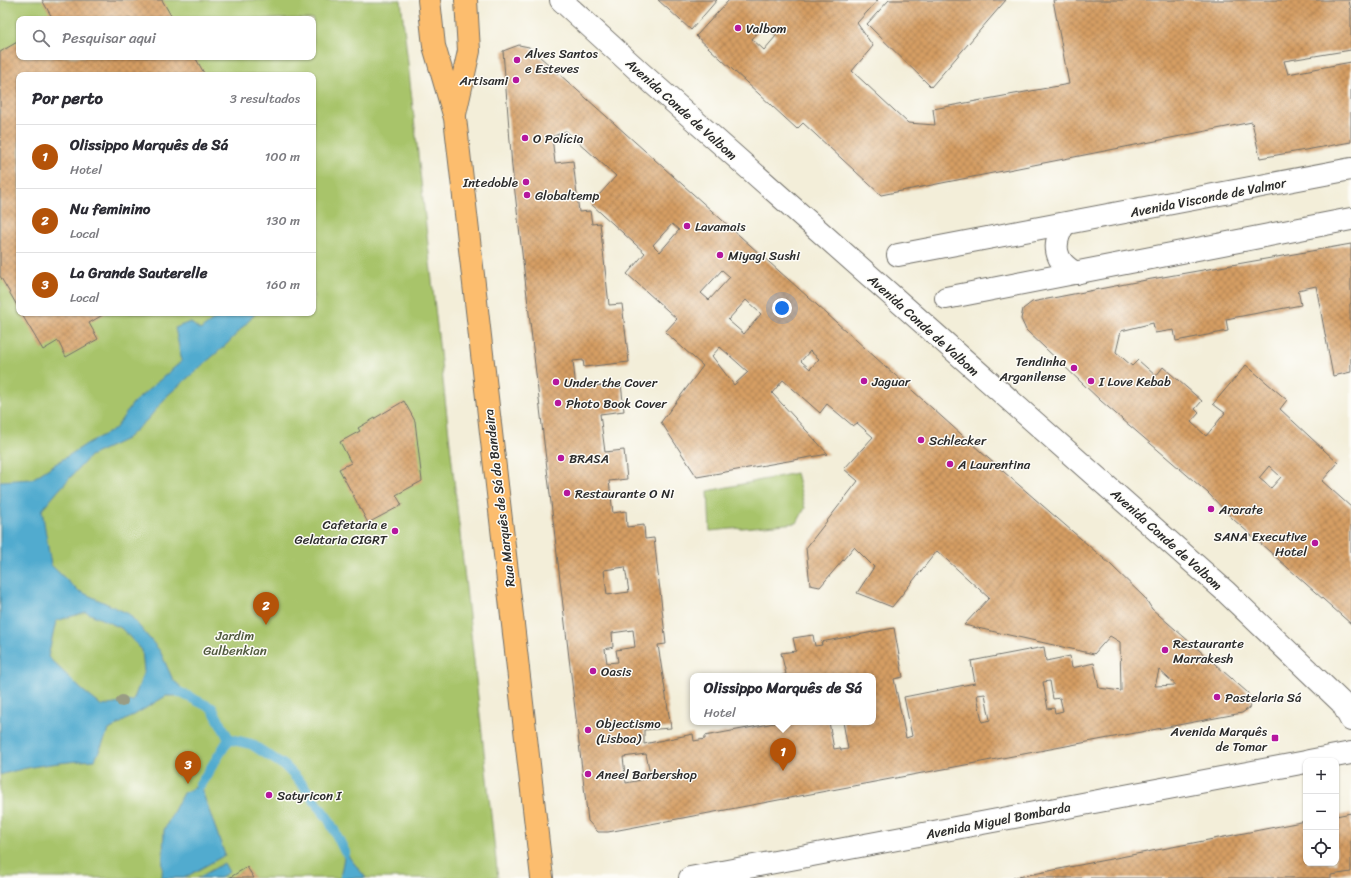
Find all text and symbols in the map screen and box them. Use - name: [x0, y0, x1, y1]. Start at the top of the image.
- search box: [16, 16, 316, 60]
- place label: Valbom: [746, 17, 787, 40]
- marker: Valbom: [733, 23, 743, 33]
- text: Pesquisar aqui: [62, 25, 156, 51]
- icon: search: [30, 27, 52, 49]
- place label: Alves Santos e Esteves: [524, 42, 598, 80]
- street label: Avenida Conde de Valbom: [620, 52, 743, 166]
- marker: Alves Santos e Esteves: [512, 55, 522, 65]
- place label: Artisami: [458, 69, 508, 92]
- marker: Artisami: [511, 75, 521, 85]
- text: Por perto: [32, 83, 103, 113]
- text: 3 resultados: [230, 87, 300, 110]
- place label: O Polícia: [533, 127, 584, 150]
- text: Olissippo Marquês de Sá: [70, 132, 228, 158]
- marker: O Polícia: [520, 133, 530, 143]
- text: 1: [42, 145, 48, 168]
- text: 100 m: [265, 145, 300, 168]
- text: Hotel: [70, 158, 102, 181]
- place label: Intedoble: [462, 171, 518, 194]
- street label: Avenida Visconde de Valmor: [1127, 171, 1289, 224]
- marker: Intedoble: [521, 177, 531, 187]
- place label: Globaltemp: [535, 184, 600, 207]
- marker: Globaltemp: [522, 190, 532, 200]
- text: Nu feminino: [70, 196, 150, 222]
- text: 2: [41, 209, 49, 232]
- text: 130 m: [266, 209, 300, 232]
- place label: Lavamais: [695, 215, 746, 238]
- marker: Lavamais: [682, 221, 692, 231]
- text: Local: [70, 222, 99, 245]
- place label: Miyagi Sushi: [728, 244, 800, 267]
- marker: Miyagi Sushi: [715, 250, 725, 260]
- text: La Grande Sauterelle: [70, 260, 207, 286]
- street label: Avenida Conde de Valbom: [862, 268, 985, 382]
- text: 3: [41, 273, 49, 296]
- text: 160 m: [265, 273, 300, 296]
- text: Local: [70, 286, 99, 309]
- your location: [772, 298, 792, 318]
- place label: Tendinha Arganilense: [998, 350, 1066, 388]
- marker: Tendinha Arganilense: [1069, 363, 1079, 373]
- place label: Jaguar: [871, 370, 911, 393]
- place label: I Love Kebab: [1098, 370, 1171, 393]
- place label: Under the Cover: [564, 371, 658, 394]
- marker: Jaguar: [859, 376, 869, 386]
- marker: I Love Kebab: [1086, 376, 1096, 386]
- marker: Under the Cover: [551, 377, 561, 387]
- place label: Photo Book Cover: [566, 392, 667, 415]
- marker: Photo Book Cover: [553, 398, 563, 408]
- street label: Rua Marquês de Sá da Bandeira: [477, 407, 522, 588]
- place label: Schlecker: [929, 429, 987, 452]
- marker: Schlecker: [916, 435, 926, 445]
- place label: BRASA: [569, 447, 609, 470]
- marker: BRASA: [556, 453, 566, 463]
- place label: A Laurentina: [957, 453, 1031, 476]
- marker: A Laurentina: [945, 459, 955, 469]
- place label: Restaurante O Ni: [575, 482, 674, 505]
- street label: Avenida Conde de Valbom: [1105, 482, 1228, 596]
- marker: Restaurante O Ni: [562, 488, 572, 498]
- place label: Ararate: [1218, 498, 1263, 521]
- marker: Ararate: [1206, 504, 1216, 514]
- place label: Cafetaria e Gelataria CIGRT: [295, 513, 388, 551]
- place label: SANA Executive Hotel: [1214, 525, 1307, 563]
- marker: Cafetaria e Gelataria CIGRT: [390, 526, 400, 536]
- marker: SANA Executive Hotel: [1310, 538, 1320, 548]
- pin: 2: [253, 592, 279, 625]
- park label: Jardim Gulbenkian: [203, 624, 267, 662]
- place label: Restaurante Marrakesh: [1173, 632, 1244, 670]
- marker: Restaurante Marrakesh: [1160, 645, 1170, 655]
- place label: Oasis: [601, 660, 632, 683]
- marker: Oasis: [588, 666, 598, 676]
- popup: [690, 673, 876, 725]
- text: Olissippo Marquês de Sá: [704, 675, 862, 701]
- place label: Pastelaria Sá: [1225, 686, 1302, 709]
- marker: Pastelaria Sá: [1212, 692, 1222, 702]
- text: Hotel: [704, 701, 736, 724]
- place label: Objectismo (Lisboa): [596, 712, 661, 750]
- place label: Avenida Marquês de Tomar: [1170, 720, 1268, 758]
- marker: Objectismo (Lisboa): [583, 725, 593, 735]
- marker: Avenida Marquês de Tomar: [1270, 733, 1280, 743]
- pin: 1: [770, 738, 796, 771]
- pin: 3: [175, 751, 201, 784]
- map controls: [1303, 758, 1339, 866]
- button: +: [1303, 758, 1339, 794]
- place label: Aneel Barbershop: [595, 763, 697, 786]
- marker: Aneel Barbershop: [583, 769, 593, 779]
- place label: Satyricon I: [277, 784, 342, 807]
- marker: Satyricon I: [264, 790, 274, 800]
- button: −: [1303, 794, 1339, 830]
- street label: Avenida Miguel Bombarda: [923, 795, 1073, 846]
- button: locate: [1303, 830, 1339, 866]

